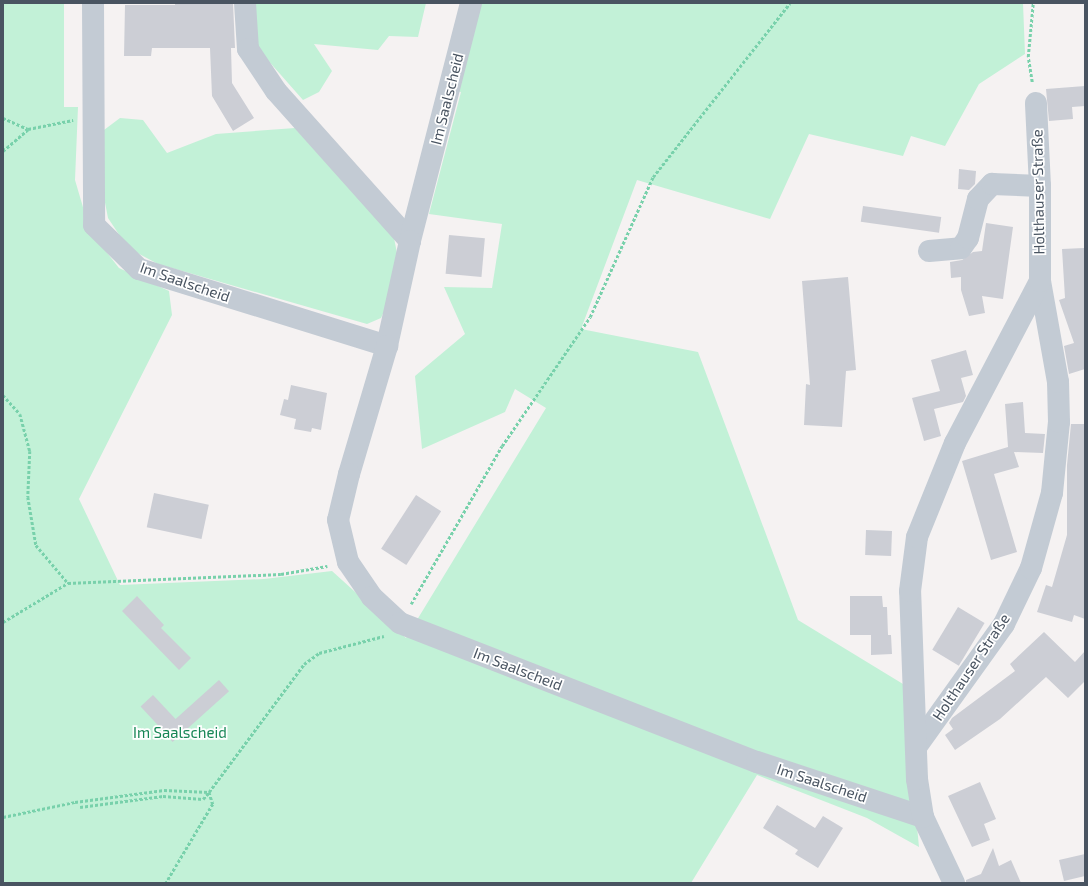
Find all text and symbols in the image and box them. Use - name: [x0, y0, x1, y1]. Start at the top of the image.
- street label: Im Saalscheid: [427, 51, 467, 147]
- street label: Holthauser Straße: [1028, 129, 1048, 255]
- street label: Im Saalscheid: [138, 258, 232, 306]
- street label: Holthauser Straße: [928, 610, 1014, 724]
- street label: Im Saalscheid: [471, 644, 565, 694]
- park label: Im Saalscheid: [133, 724, 227, 742]
- street label: Im Saalscheid: [775, 760, 869, 806]

